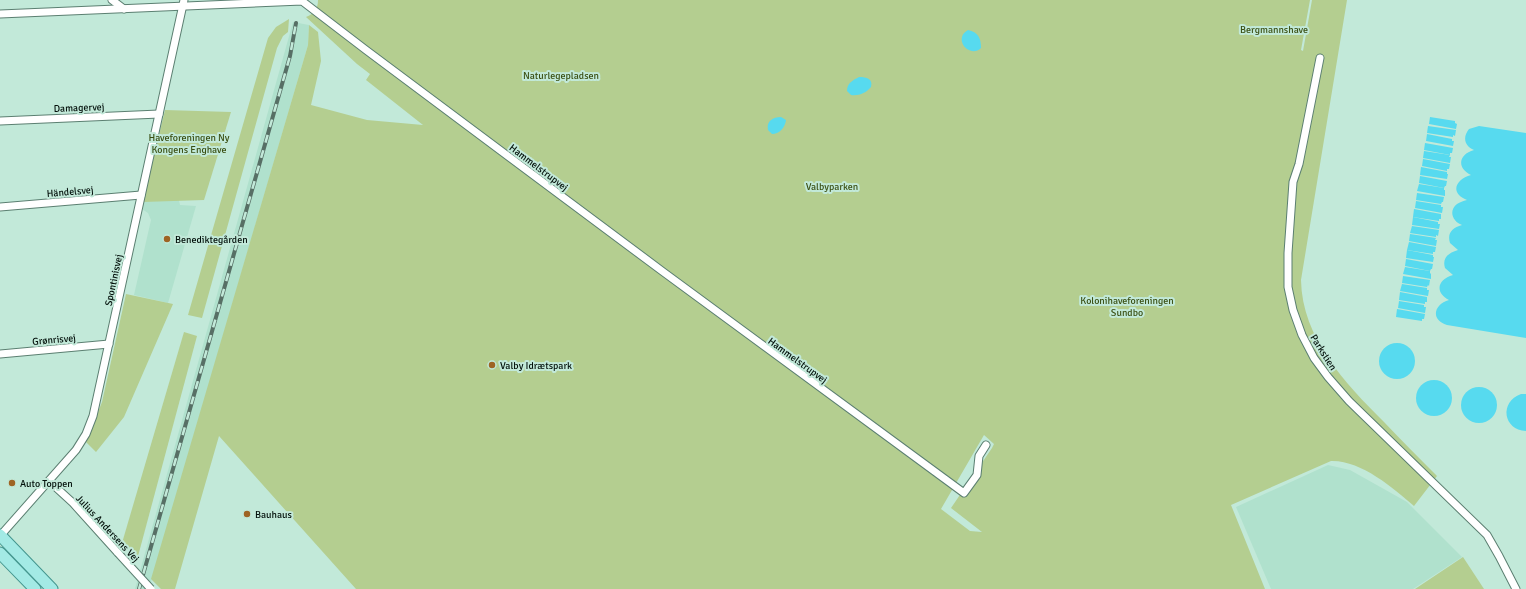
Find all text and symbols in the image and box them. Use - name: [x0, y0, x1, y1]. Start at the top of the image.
- park label: Bergmannshave: [1240, 24, 1308, 36]
- park label: Naturlegepladsen: [523, 70, 599, 82]
- street label: Damagervej: [53, 101, 105, 115]
- park label: Haveforeningen Ny Kongens Enghave: [148, 132, 230, 156]
- street label: Hammelstrupvej: [507, 142, 570, 194]
- park label: Valbyparken: [806, 181, 858, 193]
- street label: Händelsvej: [46, 184, 94, 200]
- marker: Benediktegården: [162, 234, 172, 244]
- place label: Benediktegården: [175, 234, 248, 246]
- street label: Spontinisvej: [103, 253, 125, 307]
- park label: Kolonihaveforeningen Sundbo: [1080, 295, 1174, 319]
- street label: Grønrisvej: [32, 332, 77, 348]
- street label: Parkstien: [1307, 332, 1339, 373]
- street label: Hammelstrupvej: [766, 335, 829, 386]
- marker: Valby Idrætspark: [487, 360, 497, 370]
- place label: Valby Idrætspark: [500, 360, 572, 372]
- marker: Auto Toppen: [7, 478, 17, 488]
- place label: Auto Toppen: [20, 478, 73, 490]
- street label: Julius Andersens Vej: [73, 493, 142, 565]
- marker: Bauhaus: [242, 509, 252, 519]
- place label: Bauhaus: [255, 509, 293, 521]

